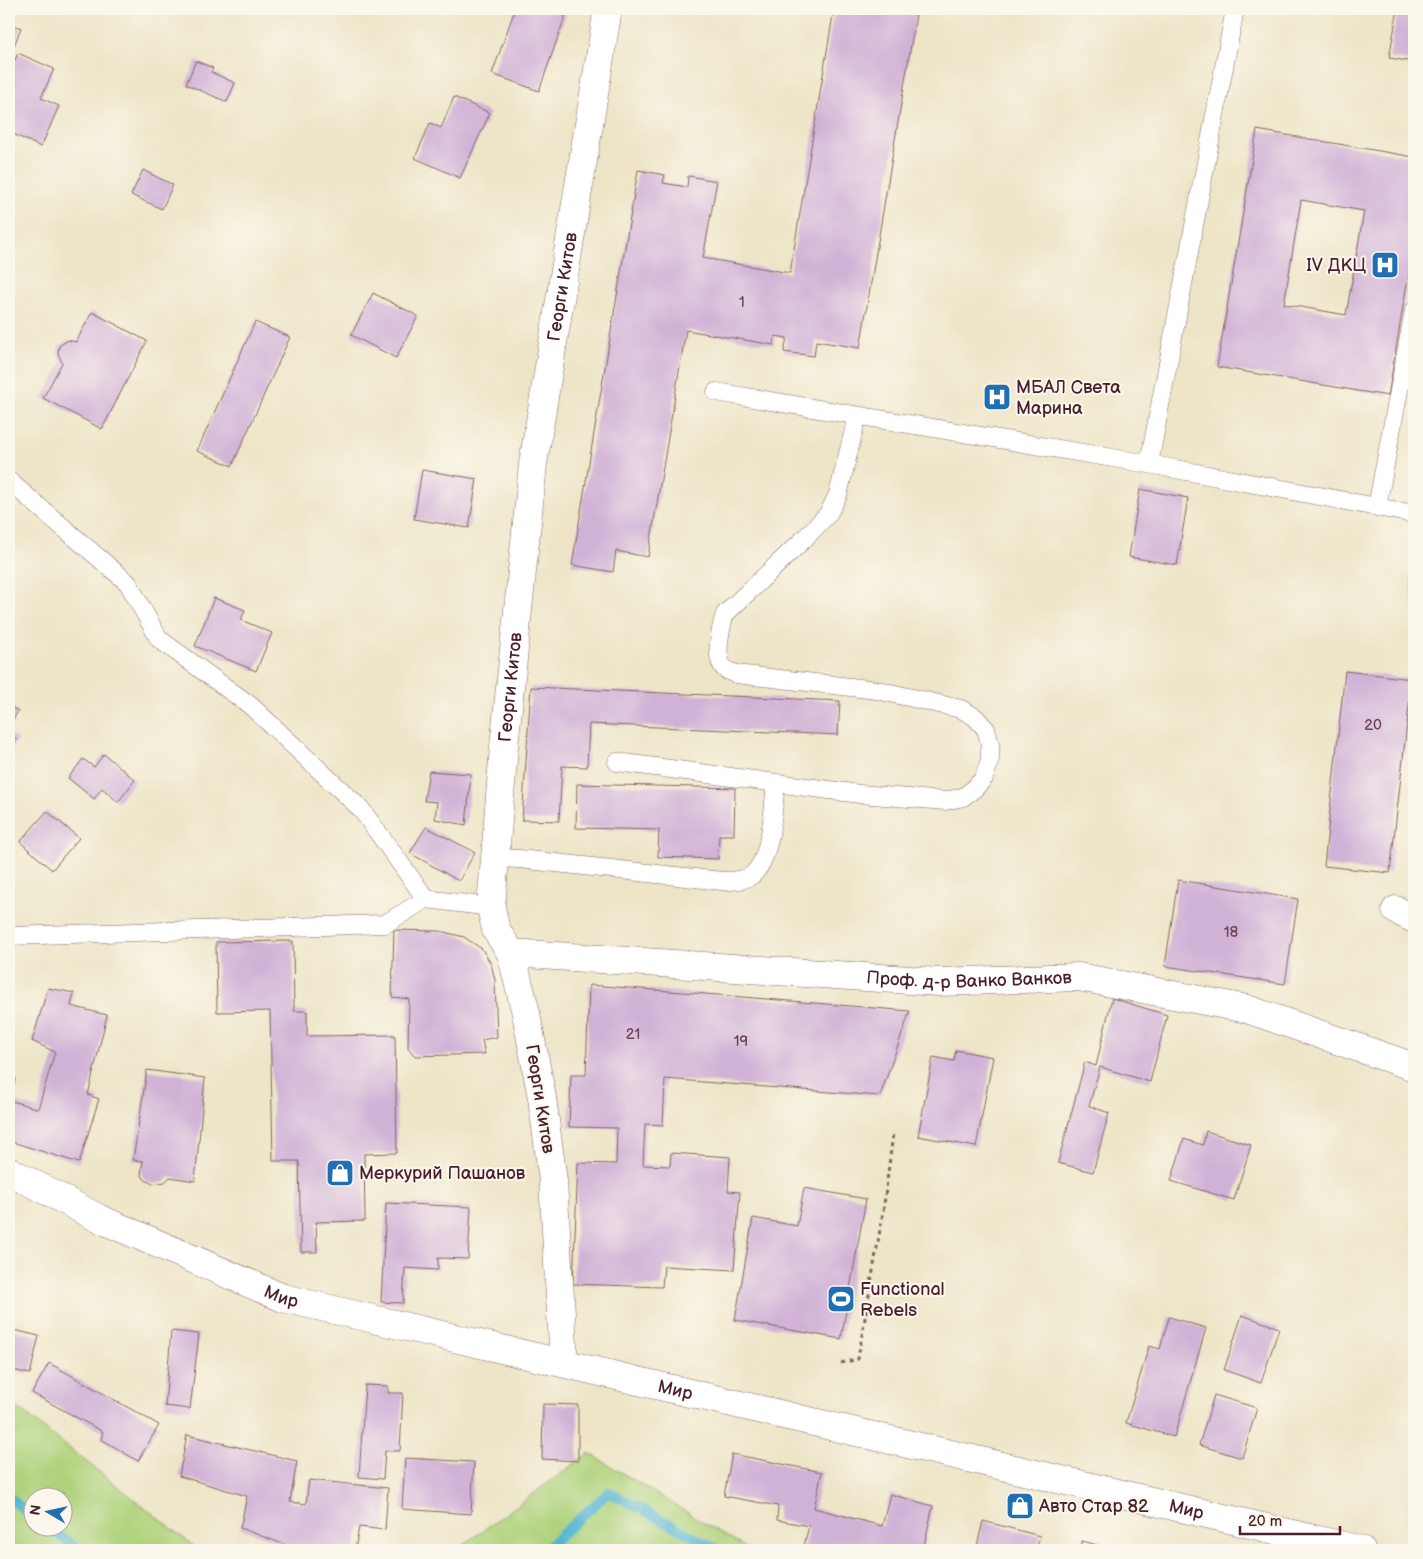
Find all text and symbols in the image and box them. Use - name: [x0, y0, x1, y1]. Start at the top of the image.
- street label: Георги Китов: [543, 230, 582, 343]
- hospital icon: IV ДКЦ: [1370, 250, 1400, 280]
- place label: IV ДКЦ: [1306, 255, 1366, 276]
- house number: 1: [739, 293, 745, 312]
- place label: МБАЛ Света Марина: [1016, 377, 1121, 419]
- hospital icon: МБАЛ Света Марина: [982, 382, 1012, 412]
- street label: Георги Китов: [494, 631, 526, 743]
- house number: 20: [1364, 716, 1382, 735]
- house number: 18: [1224, 923, 1239, 942]
- street label: Проф. д-р Ванко Ванков: [866, 967, 1073, 993]
- house number: 21: [626, 1025, 640, 1044]
- house number: 19: [734, 1032, 748, 1051]
- street label: Георги Китов: [521, 1043, 559, 1156]
- shop icon: Меркурий Пашанов: [325, 1158, 355, 1188]
- place label: Меркурий Пашанов: [359, 1163, 526, 1184]
- place label: Functional Rebels: [860, 1279, 945, 1321]
- street label: Мир: [261, 1280, 300, 1312]
- sports icon: Functional Rebels: [826, 1284, 856, 1314]
- street label: Мир: [656, 1375, 695, 1404]
- north arrow: [22, 1486, 72, 1536]
- shop icon: Авто Стар 82: [1005, 1491, 1035, 1521]
- street label: Мир: [1167, 1495, 1206, 1523]
- place label: Авто Стар 82: [1038, 1496, 1149, 1517]
- text: N: [26, 1504, 45, 1517]
- scale bar: [1240, 1504, 1340, 1536]
- text: 20 m: [1248, 1512, 1282, 1531]

